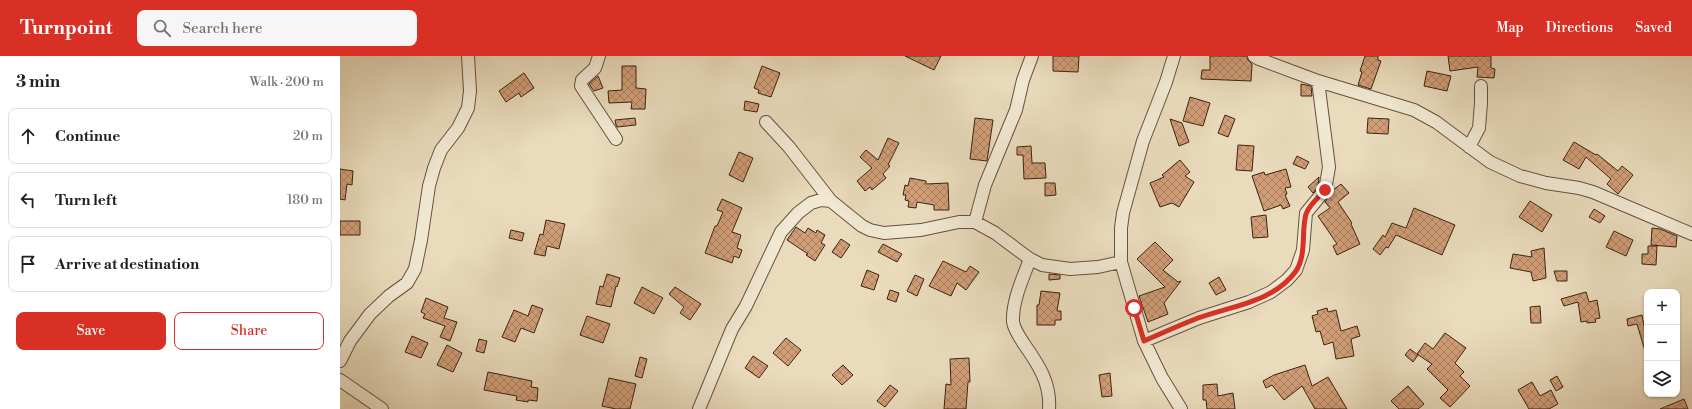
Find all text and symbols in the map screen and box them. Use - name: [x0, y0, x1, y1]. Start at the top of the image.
- search box: [137, 10, 417, 46]
- text: Turnpoint: [20, 16, 113, 40]
- icon: search: [151, 17, 173, 39]
- text: Search here: [183, 19, 263, 38]
- text: Map: [1496, 19, 1524, 37]
- text: Directions: [1546, 19, 1613, 37]
- text: Saved: [1635, 19, 1672, 37]
- text: 3 min: [16, 71, 60, 93]
- text: Walk · 200 m: [250, 74, 324, 90]
- icon: ahead: [17, 125, 39, 147]
- text: Continue: [55, 127, 120, 146]
- text: 20 m: [293, 128, 323, 144]
- route end: [1316, 181, 1334, 199]
- icon: left: [17, 189, 39, 211]
- text: Turn left: [55, 191, 117, 210]
- text: 180 m: [287, 192, 323, 208]
- icon: arrive: [17, 253, 39, 275]
- text: Arrive at destination: [55, 255, 199, 274]
- map controls: [1644, 289, 1680, 397]
- button: +: [1644, 289, 1680, 325]
- route start: [1125, 299, 1143, 317]
- button: Save: [16, 312, 166, 350]
- button: Share: [174, 312, 324, 350]
- button: −: [1644, 325, 1680, 361]
- button: layers: [1644, 361, 1680, 397]

